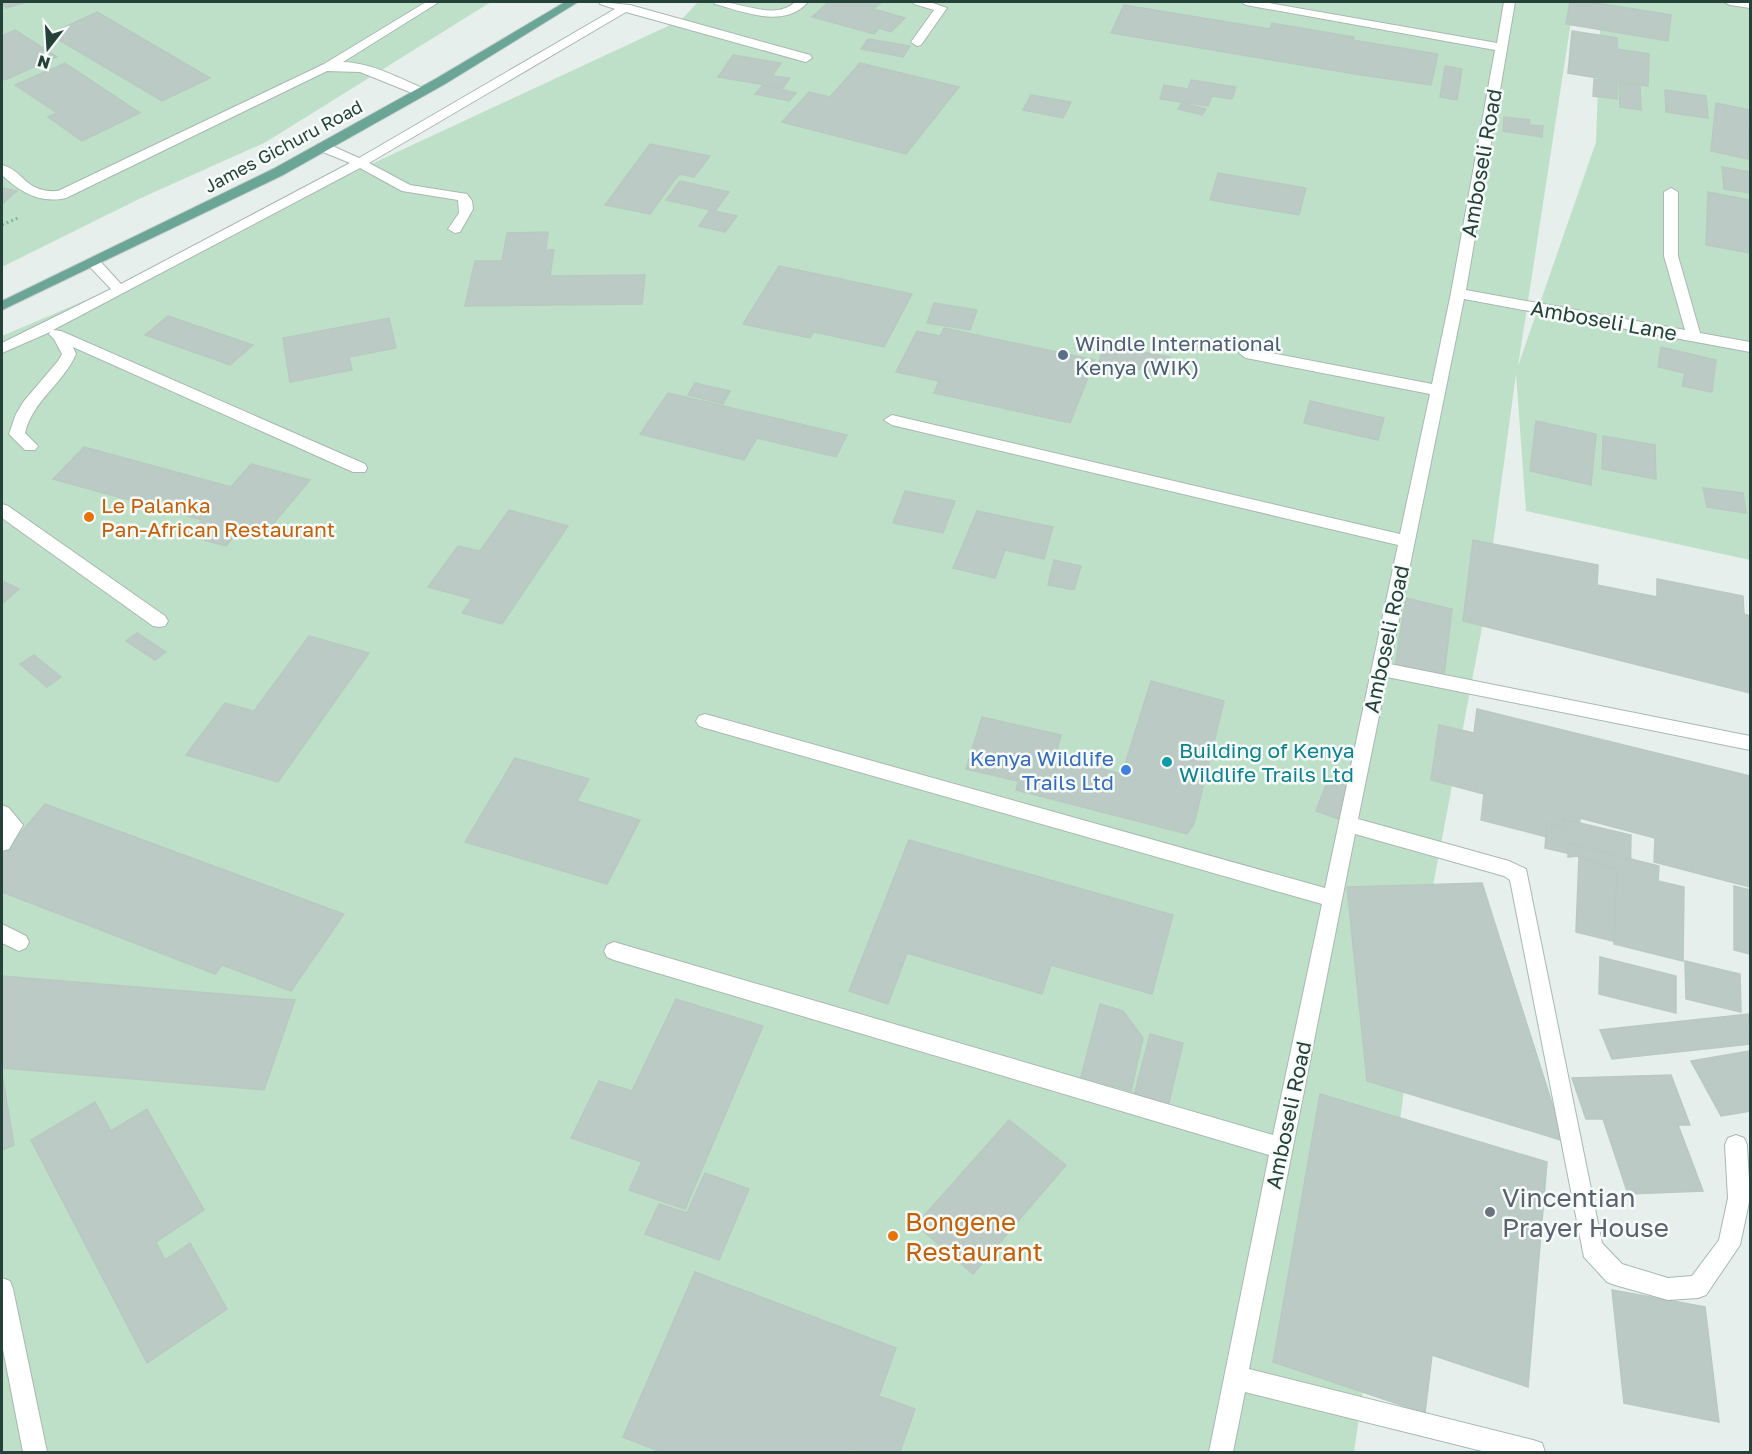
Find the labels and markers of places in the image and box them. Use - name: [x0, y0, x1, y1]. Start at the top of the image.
- place label: Windle International Kenya (WIK): [1075, 330, 1281, 380]
- marker: Windle International Kenya (WIK): [1056, 348, 1070, 362]
- place label: Le Palanka Pan-African Restaurant: [101, 492, 335, 542]
- marker: Le Palanka Pan-African Restaurant: [82, 510, 96, 524]
- place label: Building of Kenya Wildlife Trails Ltd: [1179, 737, 1355, 787]
- place label: Kenya Wildlife Trails Ltd: [970, 745, 1114, 795]
- marker: Building of Kenya Wildlife Trails Ltd: [1160, 755, 1174, 769]
- marker: Kenya Wildlife Trails Ltd: [1119, 763, 1133, 777]
- place label: Vincentian Prayer House: [1502, 1182, 1669, 1243]
- marker: Vincentian Prayer House: [1483, 1205, 1497, 1219]
- place label: Bongene Restaurant: [905, 1206, 1043, 1267]
- marker: Bongene Restaurant: [886, 1229, 900, 1243]

